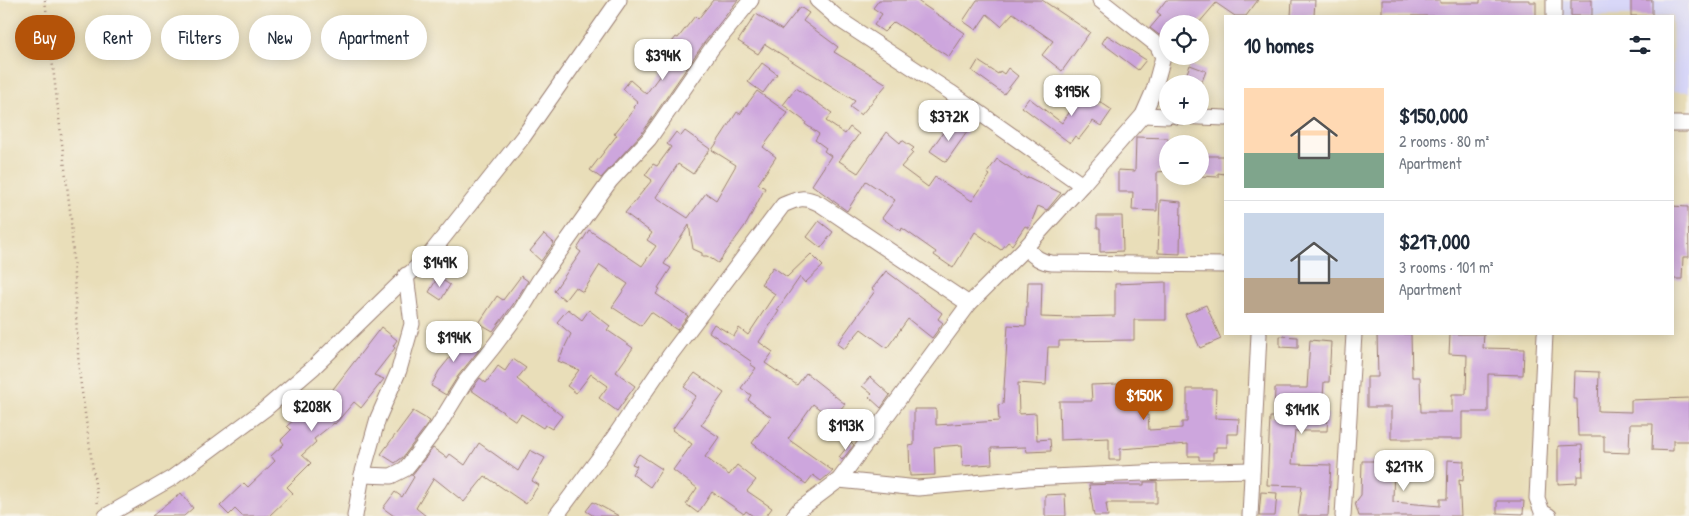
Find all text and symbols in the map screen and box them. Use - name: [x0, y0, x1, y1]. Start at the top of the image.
- chip: Buy: [15, 15, 75, 60]
- chip: Rent: [85, 15, 151, 60]
- chip: Filters: [161, 15, 239, 60]
- chip: New: [249, 15, 311, 60]
- chip: Apartment: [321, 15, 427, 60]
- map controls: [1159, 15, 1209, 185]
- button: locate: [1159, 15, 1209, 65]
- text: 10 homes: [1244, 31, 1314, 60]
- icon: filters: [1626, 31, 1654, 59]
- pin: $394K: [628, 38, 698, 81]
- text: $394K: [645, 44, 681, 66]
- pin: $195K: [1037, 74, 1107, 117]
- button: +: [1159, 75, 1209, 125]
- text: $195K: [1055, 80, 1089, 102]
- pin: $372K: [914, 100, 984, 142]
- text: $150,000: [1399, 101, 1468, 130]
- text: $372K: [929, 105, 969, 127]
- icon: home: [1284, 108, 1344, 168]
- text: 2 rooms · 80 m²: [1399, 130, 1489, 152]
- button: −: [1159, 135, 1209, 185]
- text: Apartment: [1399, 152, 1462, 174]
- text: $217,000: [1399, 227, 1470, 256]
- icon: home: [1284, 233, 1344, 293]
- pin: $149K: [405, 246, 475, 288]
- text: $149K: [423, 251, 457, 273]
- text: 3 rooms · 101 m²: [1399, 256, 1494, 278]
- text: Apartment: [1399, 278, 1462, 300]
- pin: $194K: [419, 320, 489, 363]
- text: $194K: [437, 326, 471, 348]
- pin: $150K: [1109, 378, 1179, 421]
- text: $150K: [1126, 384, 1162, 406]
- pin: $208K: [277, 390, 347, 432]
- pin: $141K: [1267, 392, 1337, 435]
- text: $208K: [293, 395, 331, 417]
- text: $141K: [1285, 398, 1319, 420]
- pin: $193K: [811, 408, 881, 451]
- text: $193K: [828, 414, 864, 436]
- pin: $217K: [1369, 450, 1439, 492]
- text: $217K: [1385, 455, 1423, 477]

